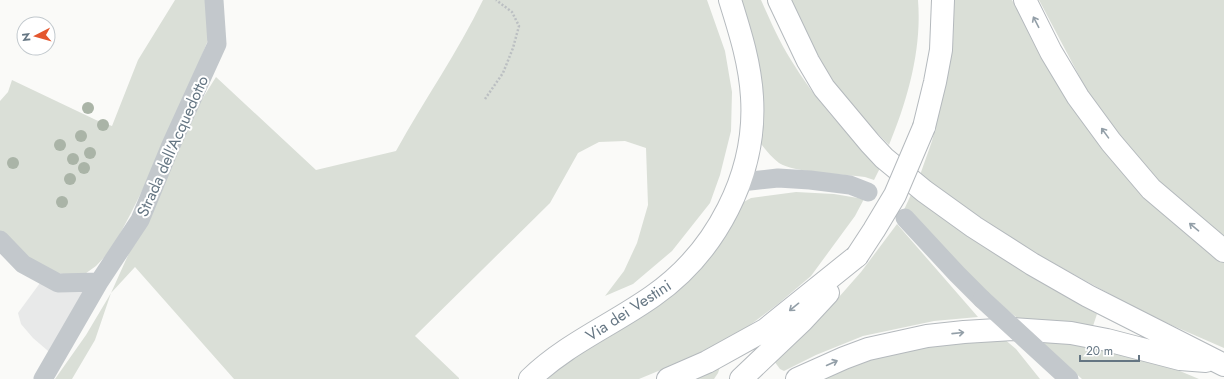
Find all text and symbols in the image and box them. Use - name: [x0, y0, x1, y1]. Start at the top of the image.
- north arrow: [16, 16, 56, 56]
- one-way arrow: [1032, 17, 1039, 29]
- text: N: [18, 32, 34, 42]
- street label: Strada dell'Acquedotto: [131, 72, 214, 221]
- one-way arrow: [1100, 127, 1109, 138]
- one-way arrow: [1188, 222, 1199, 231]
- street label: Via dei Vestini: [581, 274, 676, 347]
- one-way arrow: [788, 303, 799, 311]
- one-way arrow: [951, 329, 964, 337]
- scale bar: [1080, 337, 1139, 363]
- text: 20 m: [1086, 342, 1113, 360]
- one-way arrow: [826, 359, 838, 366]

